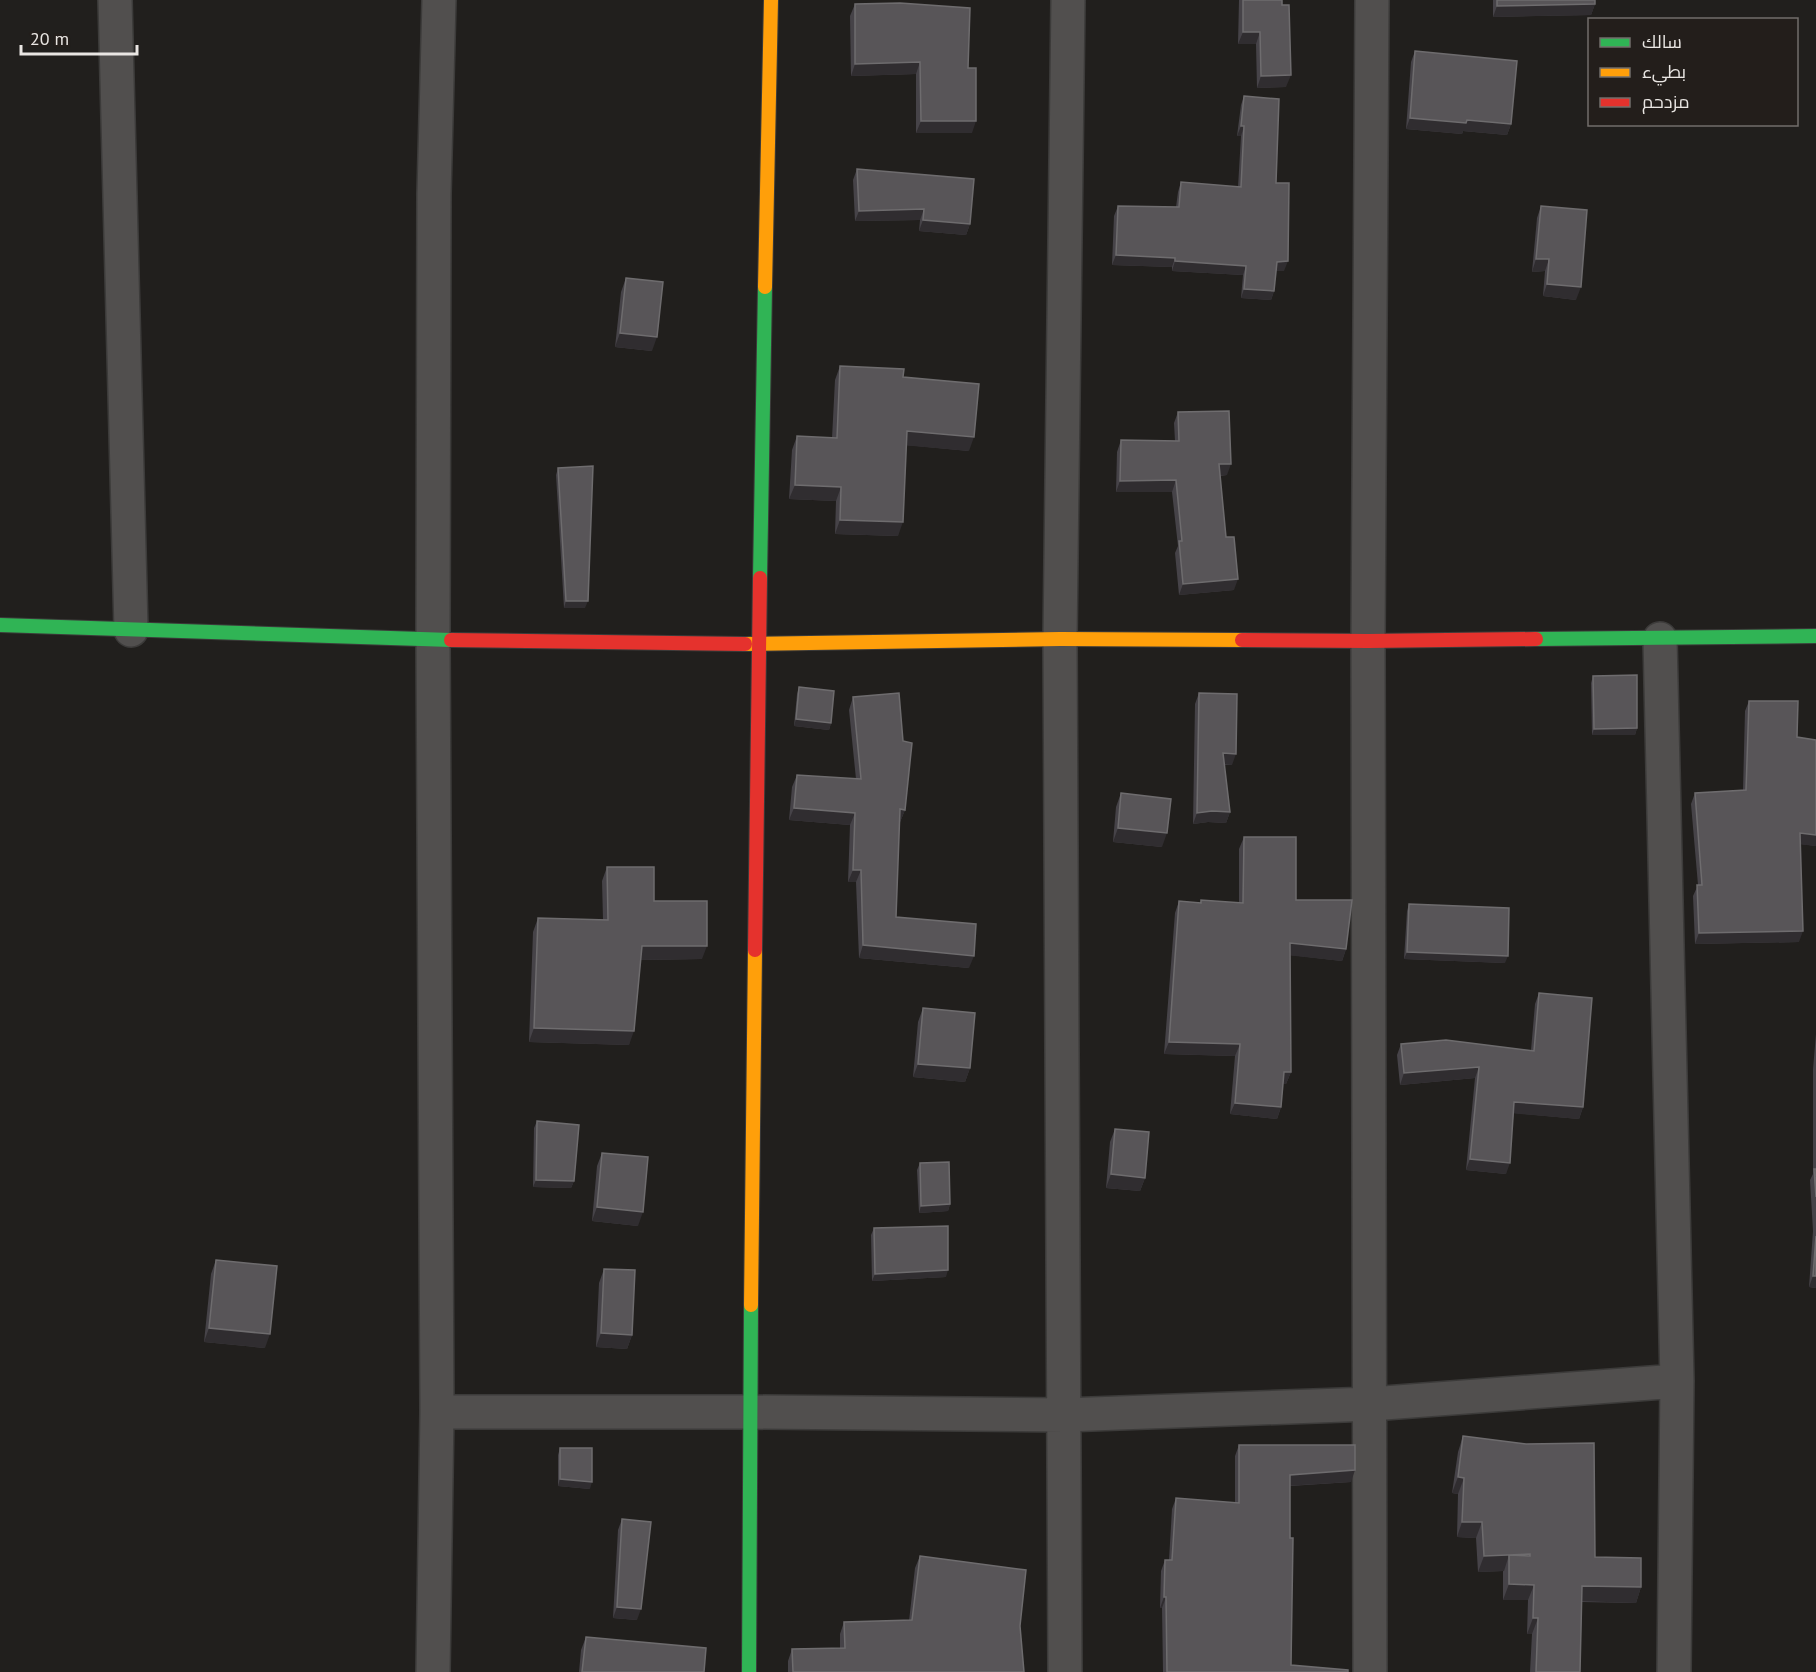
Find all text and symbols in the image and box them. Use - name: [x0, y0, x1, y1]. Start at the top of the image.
- scale bar: [21, 18, 136, 56]
- legend: [1588, 18, 1798, 126]
- text: 20 m: [30, 27, 69, 50]
- text: سالك: [1642, 30, 1682, 53]
- text: بطيء: [1642, 60, 1686, 86]
- text: مزدحم: [1642, 90, 1690, 114]

